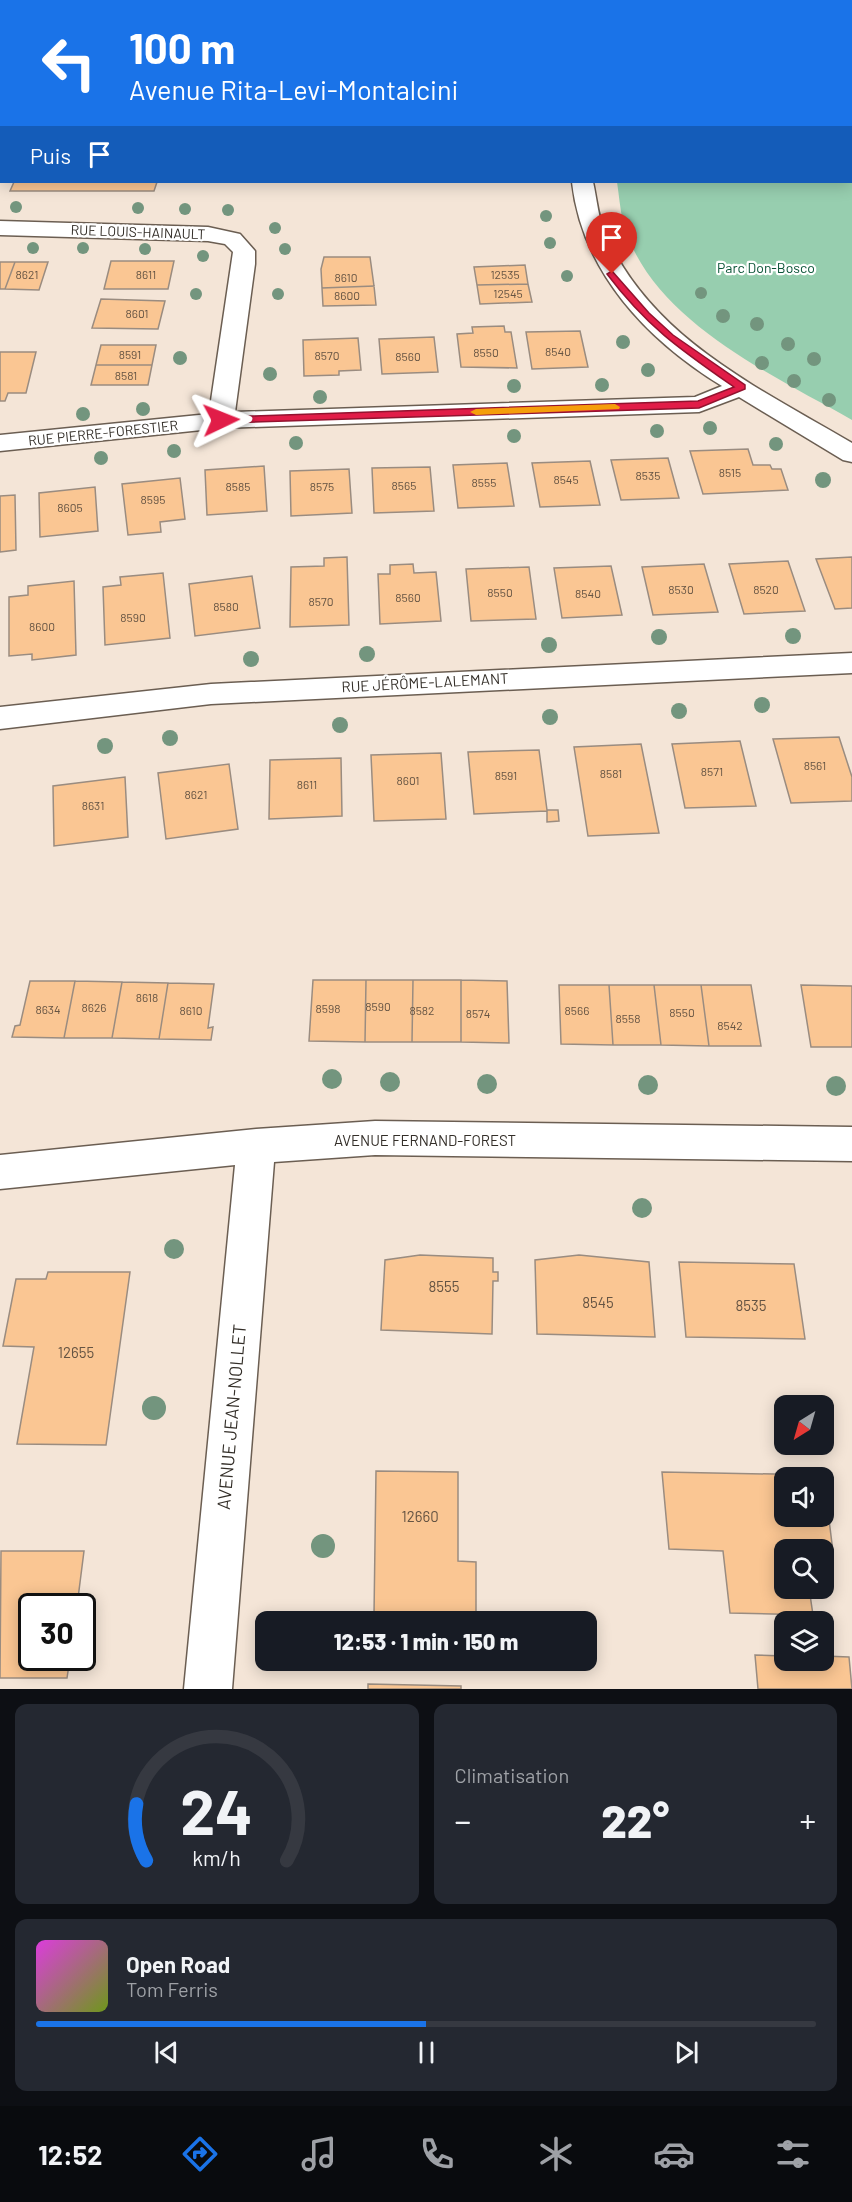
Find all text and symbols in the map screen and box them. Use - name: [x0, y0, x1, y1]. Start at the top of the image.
- text: 100 m: [129, 22, 235, 72]
- icon: left: [30, 24, 108, 102]
- text: Avenue Rita-Levi-Montalcini: [129, 73, 458, 105]
- icon: arrive: [83, 138, 116, 171]
- text: Puis: [30, 142, 71, 168]
- pin: [586, 212, 637, 274]
- street label: RUE LOUIS-HAINAULT: [70, 221, 206, 242]
- icon: arrive: [595, 221, 628, 254]
- park label: Parc Don-Bosco: [717, 259, 815, 276]
- house number: 8621: [16, 267, 38, 281]
- house number: 8611: [136, 267, 156, 281]
- house number: 12535: [490, 267, 520, 281]
- house number: 8610: [334, 270, 358, 284]
- house number: 12545: [493, 286, 523, 300]
- house number: 8600: [334, 288, 360, 302]
- house number: 8601: [125, 306, 149, 320]
- house number: 8540: [545, 344, 571, 358]
- house number: 8550: [473, 345, 499, 359]
- house number: 8591: [119, 347, 141, 361]
- house number: 8570: [315, 348, 339, 362]
- house number: 8560: [395, 349, 421, 363]
- house number: 8581: [115, 368, 137, 382]
- position arrow: [189, 388, 253, 452]
- street label: RUE PIERRE-FORESTIER: [27, 416, 179, 449]
- house number: 8515: [719, 465, 741, 479]
- house number: 8535: [636, 468, 660, 482]
- house number: 8545: [553, 472, 579, 486]
- house number: 8555: [472, 475, 496, 489]
- house number: 8565: [392, 478, 416, 492]
- house number: 8585: [226, 479, 250, 493]
- house number: 8575: [310, 479, 334, 493]
- house number: 8595: [141, 492, 165, 506]
- house number: 8605: [57, 500, 83, 514]
- house number: 8530: [668, 582, 694, 596]
- house number: 8520: [753, 582, 779, 596]
- house number: 8550: [487, 585, 513, 599]
- house number: 8540: [575, 586, 601, 600]
- house number: 8560: [395, 590, 421, 604]
- house number: 8570: [309, 594, 333, 608]
- house number: 8580: [213, 599, 239, 613]
- house number: 8590: [120, 610, 146, 624]
- house number: 8600: [29, 619, 55, 633]
- street label: RUE JÉRÔME-LALEMANT: [341, 669, 509, 695]
- house number: 8561: [804, 758, 826, 772]
- house number: 8571: [701, 764, 723, 778]
- house number: 8581: [600, 766, 622, 780]
- house number: 8591: [495, 768, 517, 782]
- house number: 8601: [396, 773, 420, 787]
- house number: 8611: [297, 777, 317, 791]
- house number: 8621: [185, 787, 207, 801]
- house number: 8631: [82, 798, 104, 812]
- house number: 8618: [136, 990, 158, 1004]
- house number: 8590: [365, 999, 391, 1013]
- house number: 8626: [81, 1000, 107, 1014]
- house number: 8598: [316, 1001, 340, 1015]
- house number: 8634: [35, 1002, 61, 1016]
- house number: 8610: [179, 1003, 203, 1017]
- house number: 8582: [409, 1003, 435, 1017]
- house number: 8566: [565, 1003, 589, 1017]
- house number: 8550: [669, 1005, 695, 1019]
- house number: 8574: [466, 1006, 490, 1020]
- house number: 8558: [616, 1011, 640, 1025]
- house number: 8542: [717, 1018, 743, 1032]
- street label: AVENUE FERNAND-FOREST: [334, 1131, 516, 1149]
- house number: 8555: [429, 1277, 459, 1295]
- house number: 8545: [582, 1293, 614, 1311]
- house number: 8535: [736, 1296, 766, 1314]
- street label: AVENUE JEAN-NOLLET: [212, 1323, 250, 1511]
- house number: 12655: [58, 1343, 94, 1361]
- north arrow: [774, 1395, 834, 1455]
- map controls: [774, 1395, 834, 1671]
- button: sound: [774, 1467, 834, 1527]
- house number: 12660: [401, 1507, 439, 1525]
- button: search: [774, 1539, 834, 1599]
- speed limit sign: 30: [18, 1593, 96, 1671]
- button: layers: [774, 1611, 834, 1671]
- text: 12:53 · 1 min · 150 m: [334, 1628, 518, 1654]
- text: Climatisation: [455, 1763, 569, 1787]
- text: 24: [180, 1773, 253, 1847]
- text: 22°: [601, 1793, 669, 1847]
- text: −: [455, 1800, 471, 1840]
- text: +: [799, 1800, 816, 1840]
- text: km/h: [192, 1845, 241, 1870]
- text: Open Road: [126, 1951, 230, 1977]
- text: Tom Ferris: [126, 1977, 218, 2001]
- icon: previous: [150, 2036, 183, 2069]
- icon: pause: [410, 2036, 443, 2069]
- icon: next: [670, 2036, 703, 2069]
- icon: directions: [179, 2133, 221, 2175]
- icon: music: [298, 2133, 340, 2175]
- icon: phone: [416, 2133, 458, 2175]
- icon: climate: [535, 2133, 577, 2175]
- icon: car: [653, 2133, 695, 2175]
- icon: filters: [772, 2133, 814, 2175]
- text: 12:52: [38, 2138, 102, 2170]

